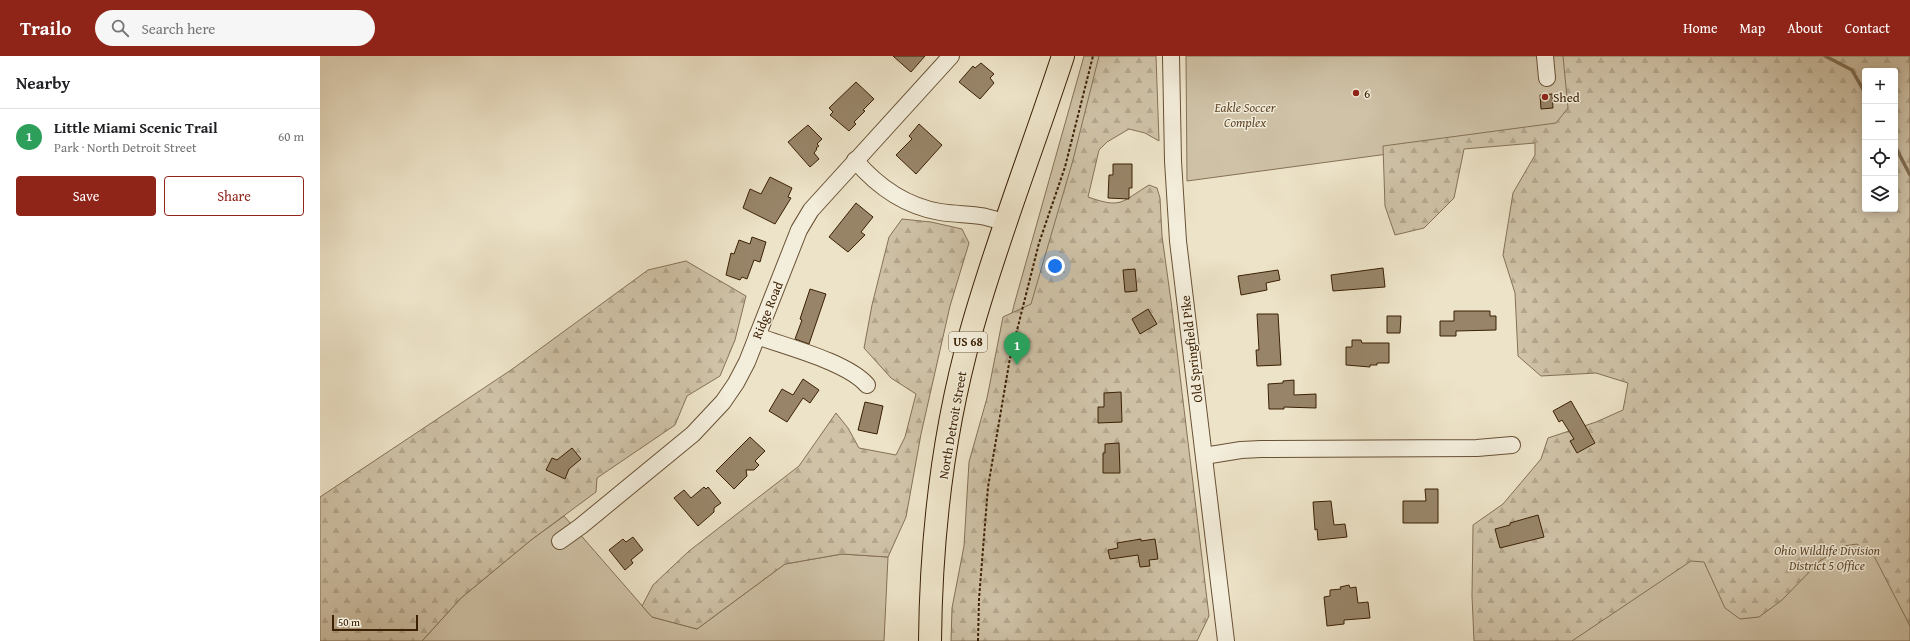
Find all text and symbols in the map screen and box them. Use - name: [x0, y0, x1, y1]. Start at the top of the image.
- search box: [95, 10, 375, 46]
- text: Trailo: [20, 14, 71, 42]
- icon: search: [109, 17, 131, 39]
- text: Search here: [141, 18, 215, 39]
- text: Home: [1683, 18, 1718, 38]
- text: Map: [1740, 18, 1765, 38]
- text: About: [1787, 18, 1823, 38]
- text: Contact: [1845, 18, 1890, 38]
- map controls: [1862, 68, 1898, 212]
- button: +: [1862, 68, 1898, 104]
- text: Nearby: [16, 70, 70, 95]
- place label: 6: [1364, 84, 1370, 103]
- marker: 6: [1351, 88, 1361, 98]
- place label: Shed: [1553, 88, 1580, 107]
- marker: Shed: [1540, 92, 1550, 102]
- park label: Eakle Soccer Complex: [1213, 98, 1277, 132]
- button: −: [1862, 104, 1898, 140]
- text: Little Miami Scenic Trail: [54, 117, 218, 138]
- text: 1: [26, 127, 32, 146]
- text: 60 m: [278, 127, 304, 146]
- text: Park · North Detroit Street: [54, 138, 197, 157]
- button: locate: [1862, 140, 1898, 176]
- button: Save: [16, 176, 156, 216]
- button: Share: [164, 176, 304, 216]
- button: layers: [1862, 176, 1898, 212]
- your location: [1045, 256, 1065, 276]
- street label: Ridge Road: [747, 278, 788, 342]
- street label: Old Springfield Pike: [1175, 294, 1208, 404]
- road number: US 68: [949, 332, 987, 352]
- pin: 1: [1004, 332, 1030, 365]
- street label: North Detroit Street: [934, 369, 971, 481]
- park label: Ohio Wildlife Division District 5 Office: [1774, 541, 1881, 575]
- scale bar: [332, 613, 418, 632]
- text: 50 m: [338, 614, 360, 630]

